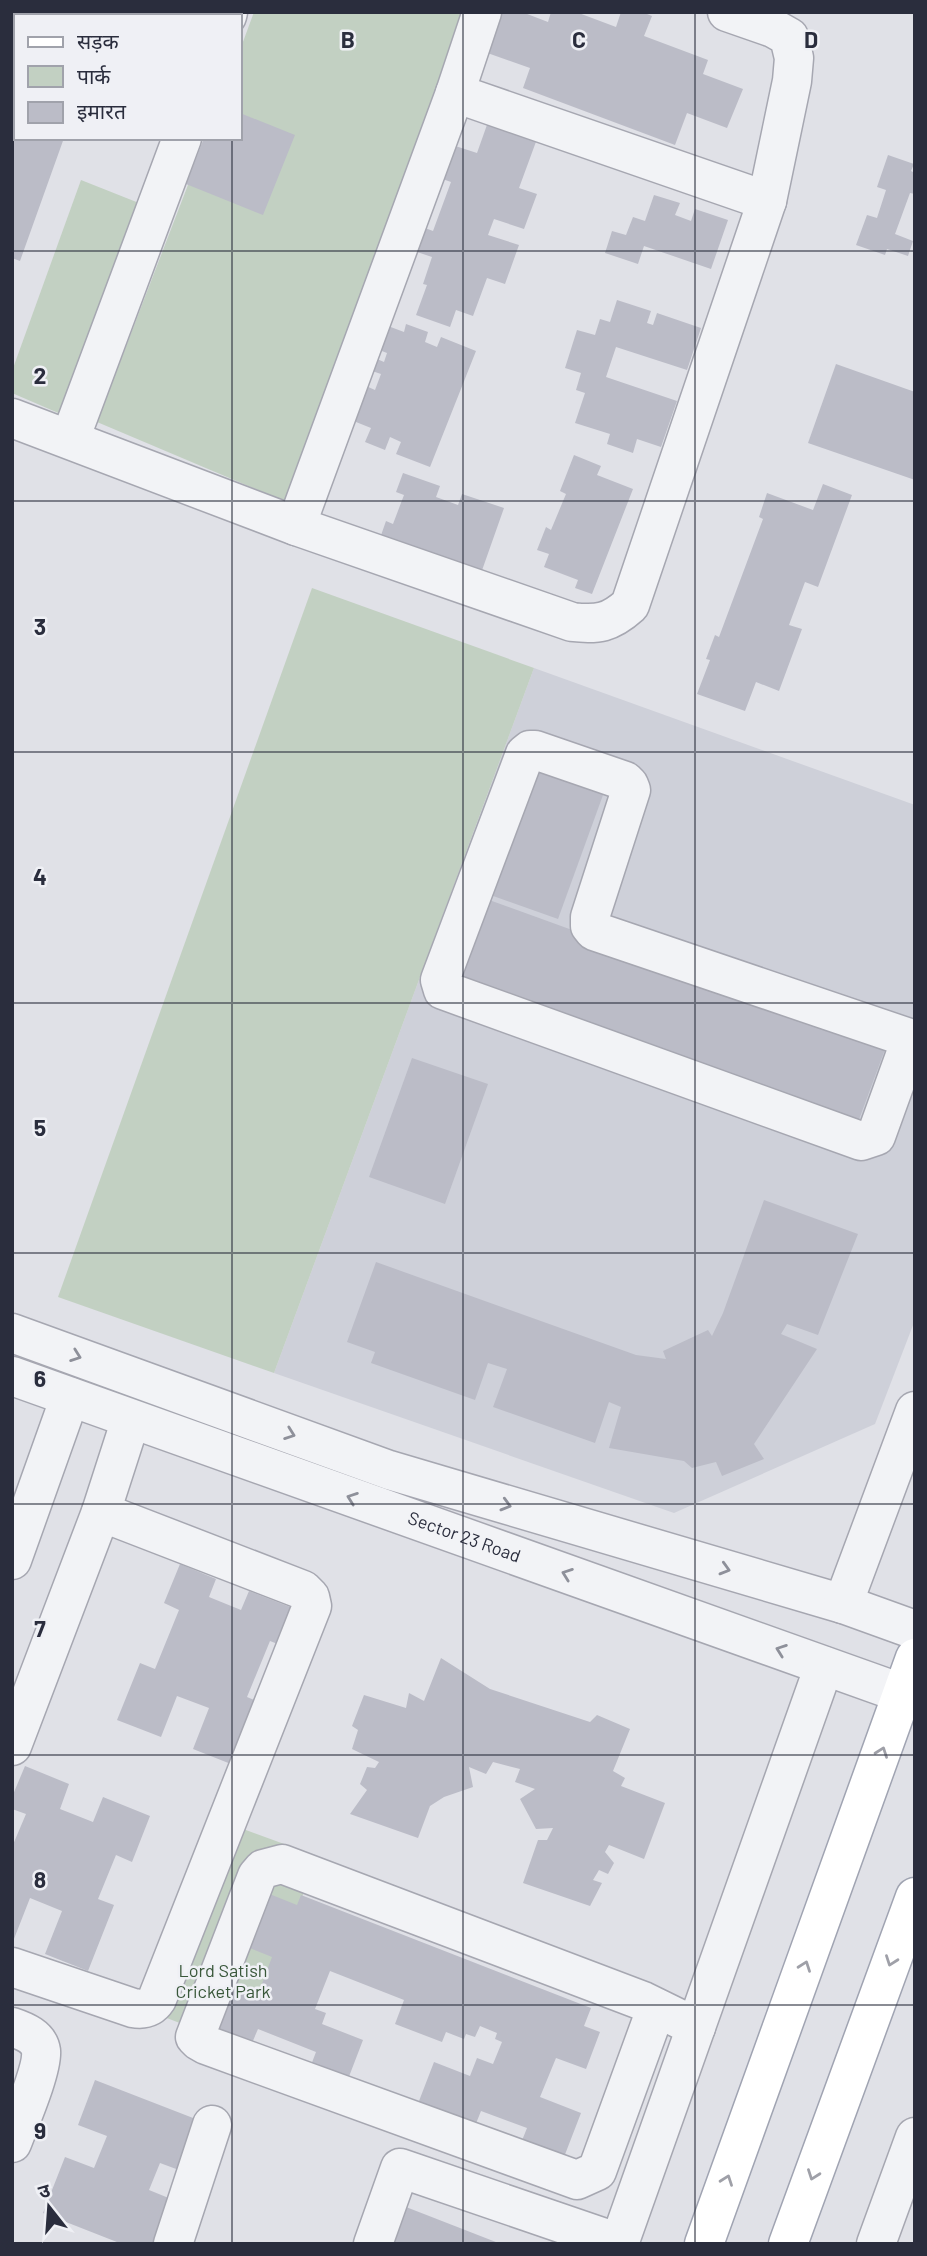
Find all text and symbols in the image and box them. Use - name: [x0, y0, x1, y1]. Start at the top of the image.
- legend: [14, 14, 242, 140]
- text: B: [341, 25, 355, 53]
- text: C: [572, 25, 586, 53]
- text: D: [804, 25, 818, 53]
- text: सड़क: [77, 28, 119, 53]
- text: पार्क: [77, 63, 111, 88]
- text: इमारत: [77, 98, 127, 123]
- text: 2: [34, 361, 46, 389]
- text: 3: [34, 612, 46, 640]
- text: 4: [33, 862, 47, 890]
- text: 5: [34, 1113, 46, 1141]
- one-way arrow: [70, 1348, 82, 1362]
- text: 6: [34, 1364, 46, 1392]
- one-way arrow: [284, 1426, 296, 1440]
- one-way arrow: [347, 1492, 359, 1506]
- one-way arrow: [500, 1496, 512, 1511]
- street label: Sector 23 Road: [405, 1506, 524, 1566]
- one-way arrow: [718, 1561, 730, 1576]
- one-way arrow: [561, 1568, 573, 1582]
- text: 7: [34, 1614, 46, 1642]
- one-way arrow: [776, 1644, 788, 1658]
- one-way arrow: [874, 1746, 888, 1758]
- text: 8: [34, 1865, 46, 1893]
- one-way arrow: [885, 1955, 899, 1967]
- park label: Lord Satish Cricket Park: [175, 1959, 271, 2002]
- one-way arrow: [797, 1960, 811, 1972]
- text: 9: [34, 2116, 46, 2144]
- one-way arrow: [807, 2168, 821, 2180]
- north arrow: [14, 2172, 84, 2242]
- one-way arrow: [719, 2174, 733, 2186]
- text: उ: [35, 2177, 53, 2203]

